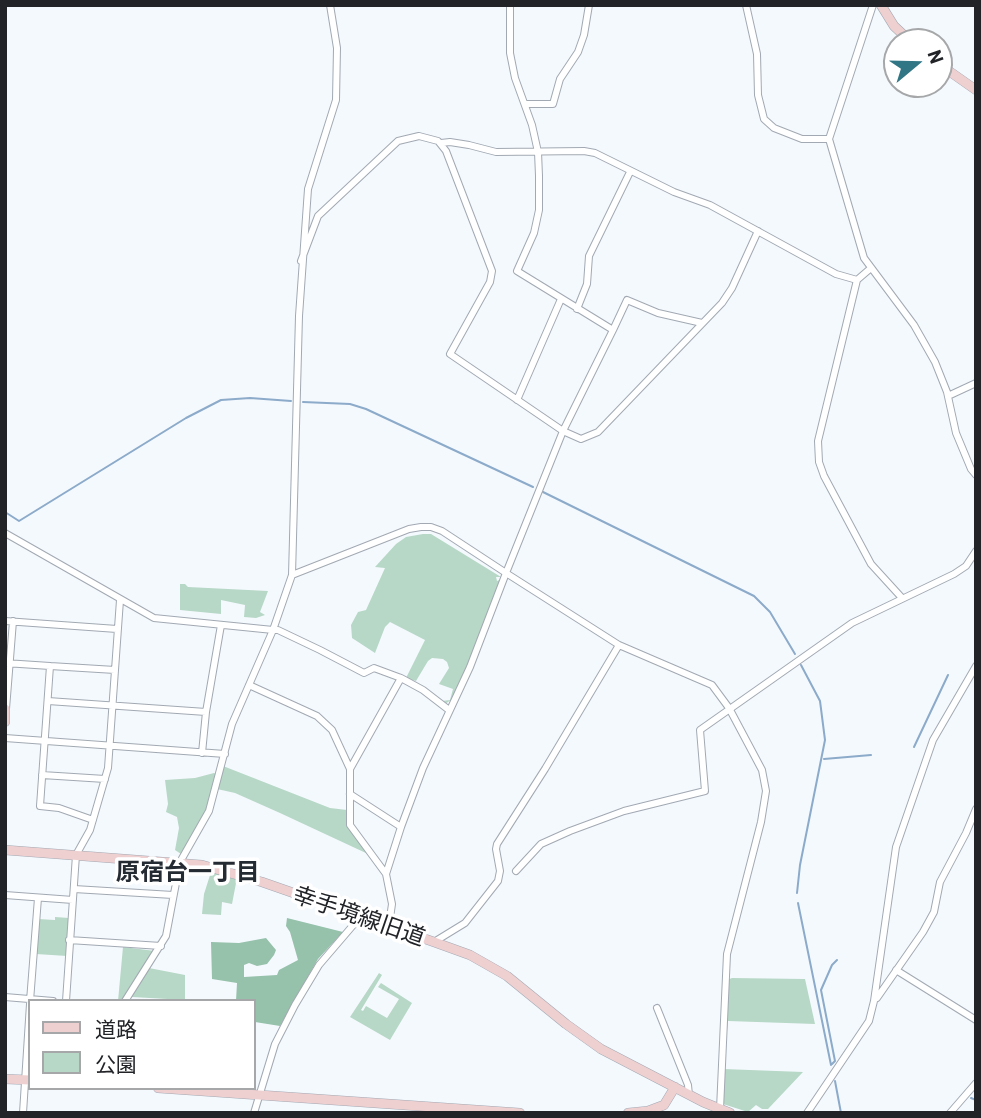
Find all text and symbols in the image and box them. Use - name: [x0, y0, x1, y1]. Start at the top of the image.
- north arrow: [883, 28, 953, 98]
- text: N: [924, 47, 949, 66]
- district label: 原宿台一丁目: [116, 858, 260, 886]
- street label: 幸手境線旧道: [289, 880, 429, 952]
- legend: [28, 999, 256, 1090]
- text: 道路: [95, 1016, 137, 1041]
- text: 公園: [95, 1051, 137, 1076]

